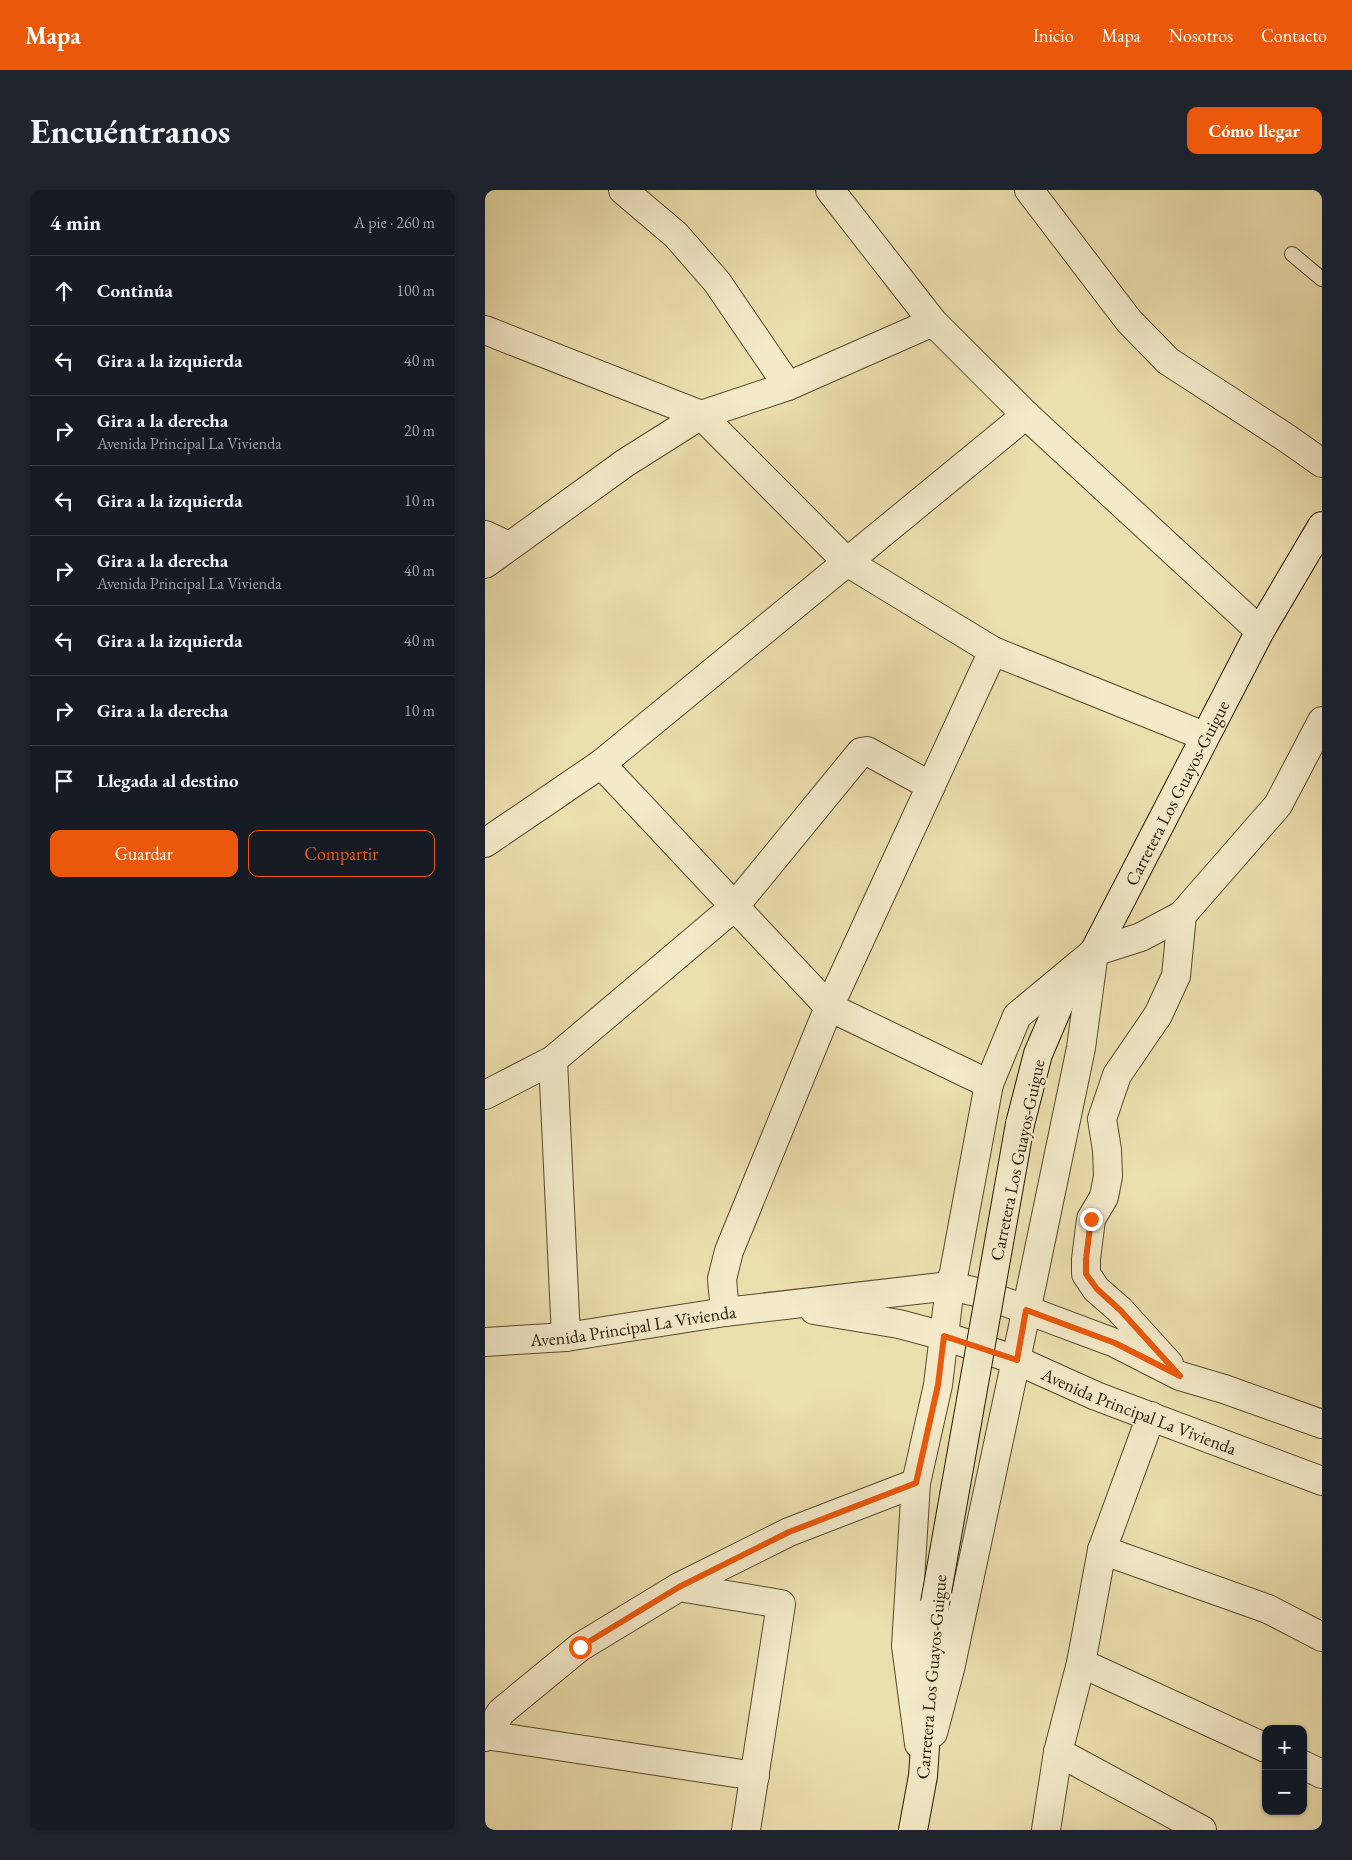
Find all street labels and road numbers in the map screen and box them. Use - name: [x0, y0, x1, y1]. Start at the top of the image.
- street label: Carretera Los Guayos-Guigue: [1119, 696, 1234, 889]
- street label: Carretera Los Guayos-Guigue: [984, 1057, 1050, 1263]
- street label: Avenida Principal La Vivienda: [528, 1299, 738, 1351]
- street label: Avenida Principal La Vivienda: [1037, 1361, 1241, 1460]
- street label: Carretera Los Guayos-Guigue: [911, 1574, 951, 1780]

